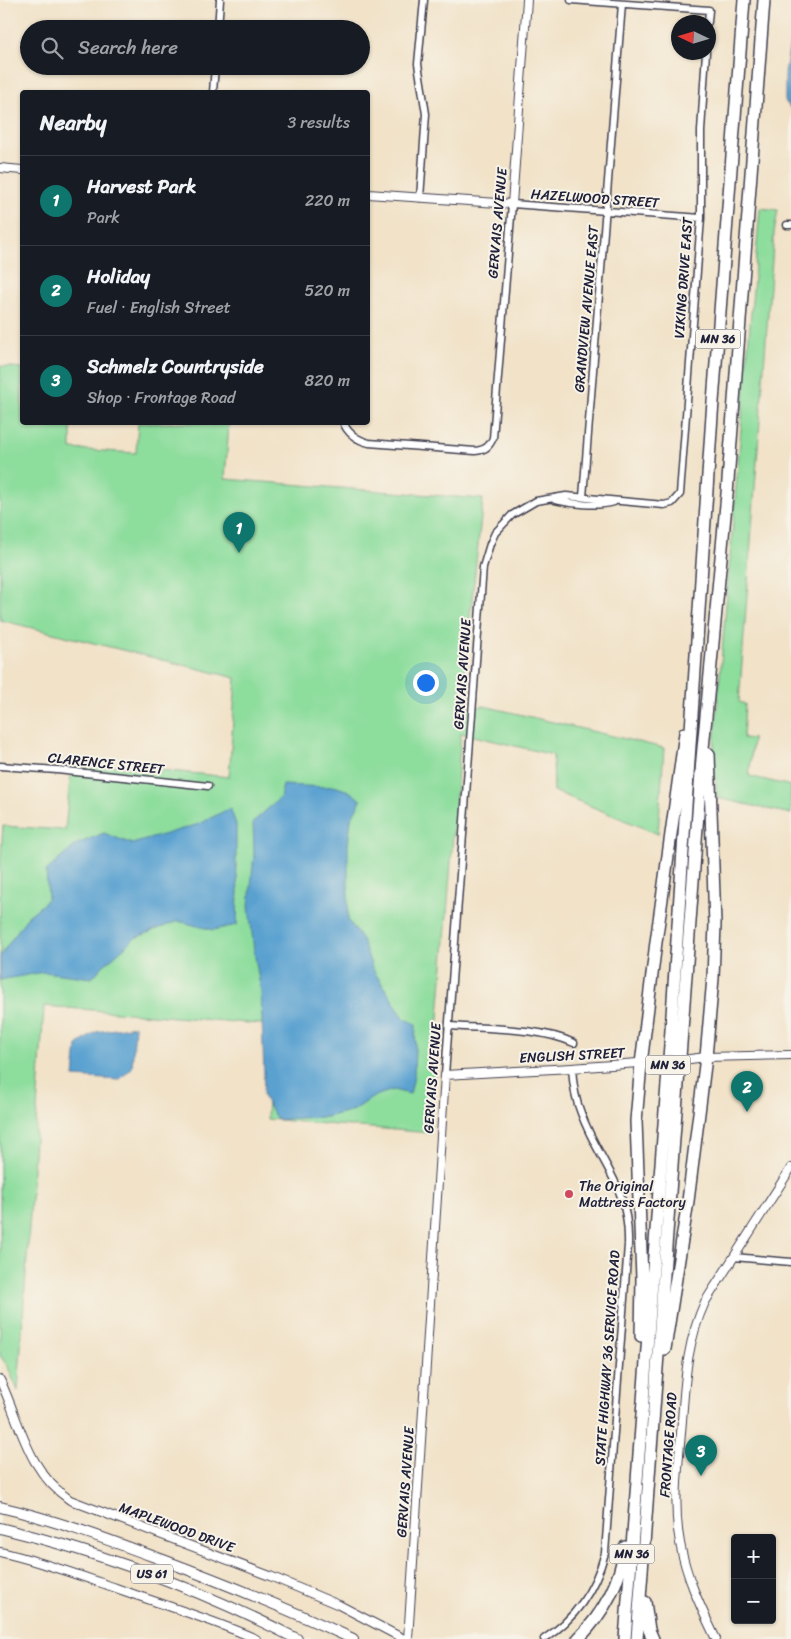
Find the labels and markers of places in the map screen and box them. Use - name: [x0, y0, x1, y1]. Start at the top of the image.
- pin: 1: [223, 512, 255, 553]
- pin: 2: [731, 1071, 763, 1112]
- place label: The Original Mattress Factory: [579, 1174, 686, 1215]
- marker: The Original Mattress Factory: [563, 1188, 575, 1200]
- pin: 3: [685, 1435, 717, 1476]

